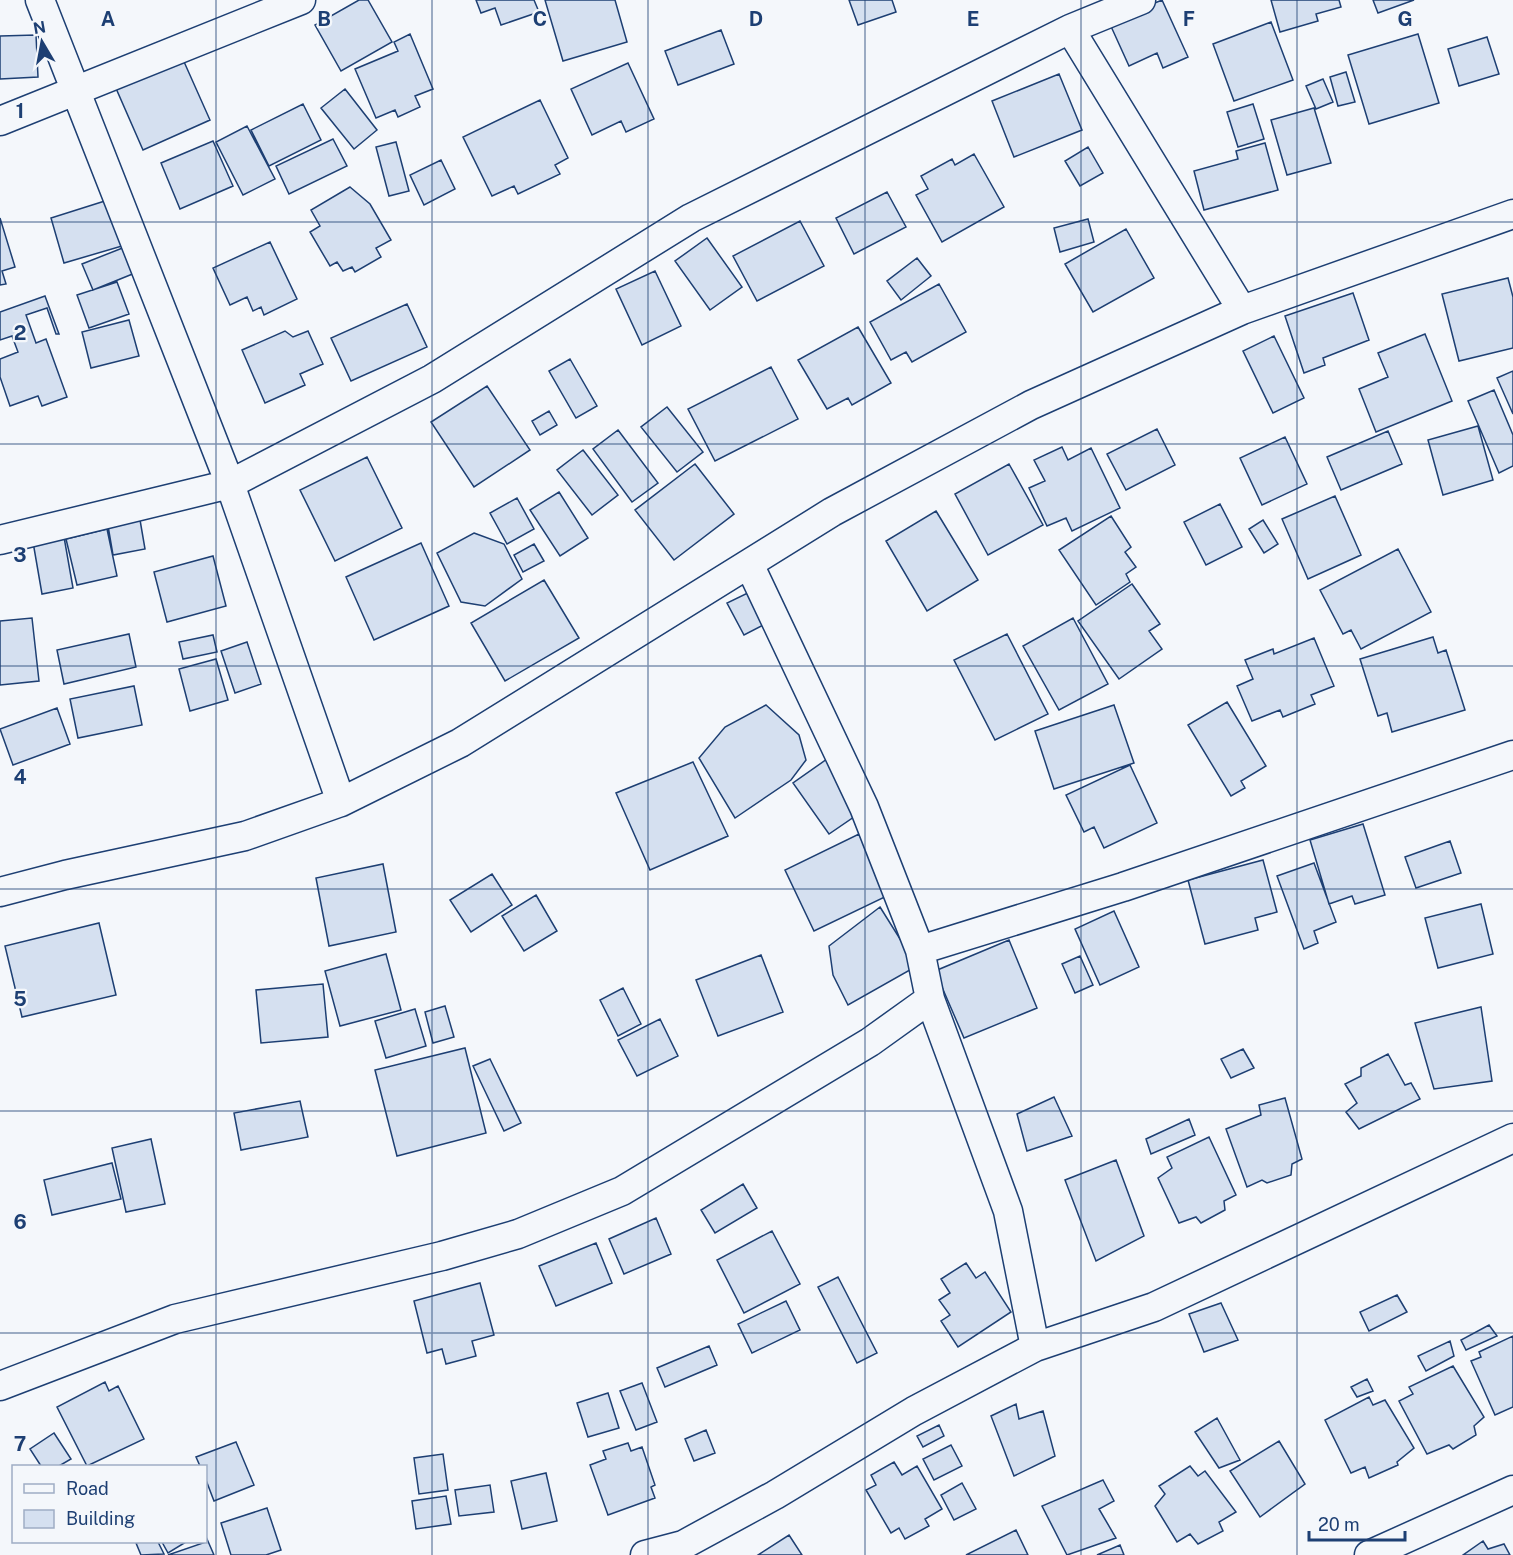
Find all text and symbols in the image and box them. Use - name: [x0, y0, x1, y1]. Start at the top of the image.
- text: A: [101, 7, 115, 31]
- text: B: [317, 7, 331, 31]
- text: C: [533, 7, 547, 31]
- text: D: [749, 7, 763, 31]
- text: E: [967, 7, 979, 31]
- text: F: [1183, 7, 1195, 31]
- text: G: [1397, 7, 1413, 31]
- north arrow: [12, 12, 72, 72]
- text: N: [32, 17, 47, 38]
- text: 1: [16, 99, 24, 123]
- text: 2: [14, 321, 26, 345]
- text: 3: [13, 543, 27, 567]
- text: 4: [13, 765, 27, 789]
- text: 5: [13, 987, 27, 1011]
- text: 6: [13, 1210, 27, 1234]
- text: 7: [14, 1432, 26, 1456]
- legend: [12, 1465, 207, 1543]
- text: Road: [66, 1478, 109, 1499]
- scale bar: [1309, 1504, 1405, 1542]
- text: Building: [66, 1508, 135, 1529]
- text: 20 m: [1318, 1514, 1360, 1535]

